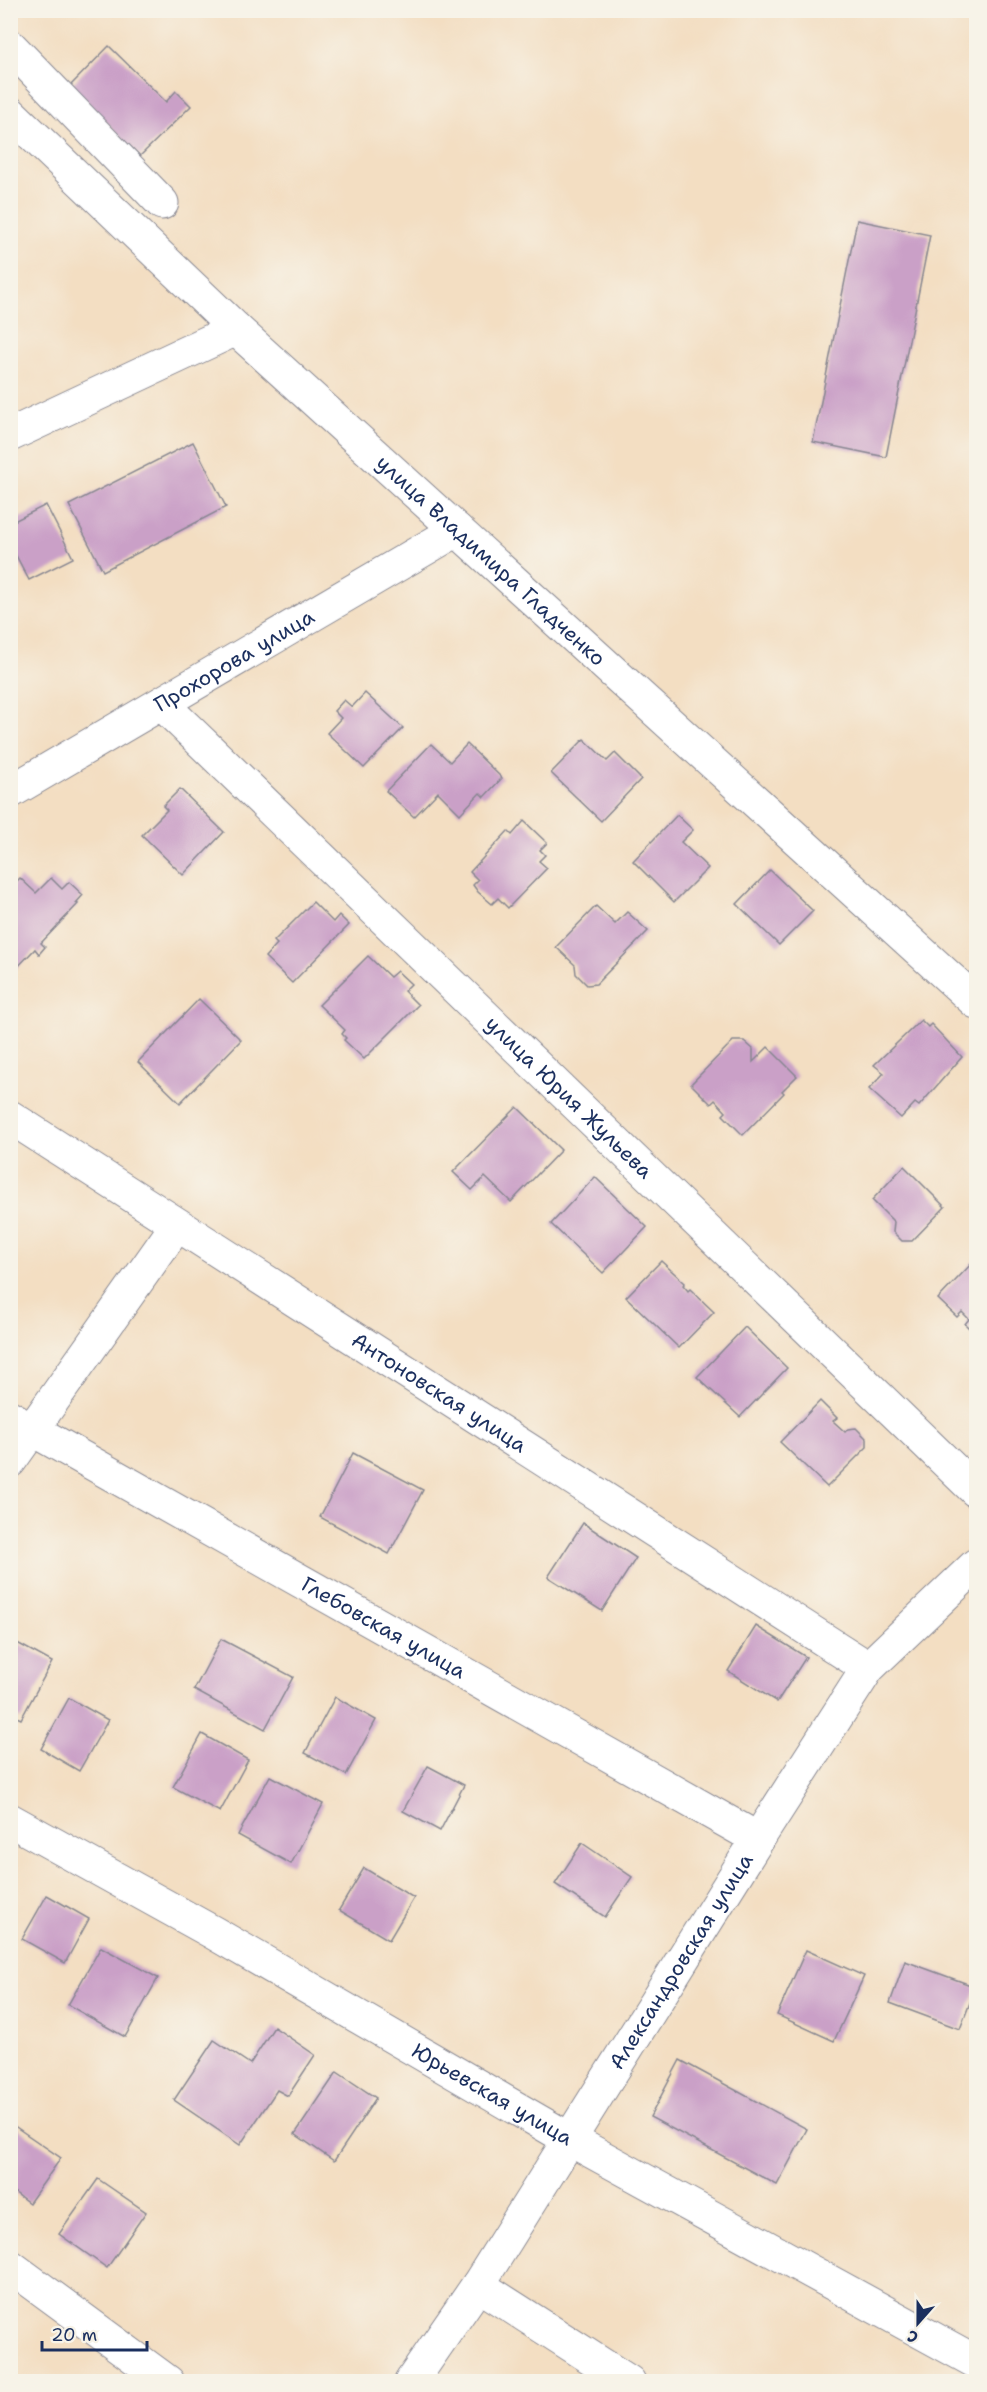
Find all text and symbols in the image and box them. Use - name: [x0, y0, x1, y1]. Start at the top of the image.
- street label: улица Владимира Гладченко: [370, 449, 612, 672]
- street label: Прохорова улица: [149, 603, 320, 718]
- street label: улица Юрия Жульева: [479, 1010, 659, 1185]
- street label: Антоновская улица: [346, 1326, 532, 1459]
- street label: Глебовская улица: [296, 1570, 471, 1685]
- street label: Александровская улица: [603, 1848, 760, 2075]
- street label: Юрьевская улица: [407, 2037, 578, 2152]
- north arrow: [888, 2293, 948, 2353]
- scale bar: [42, 2314, 147, 2352]
- text: 20 m: [51, 2323, 97, 2347]
- text: С: [904, 2325, 921, 2348]

